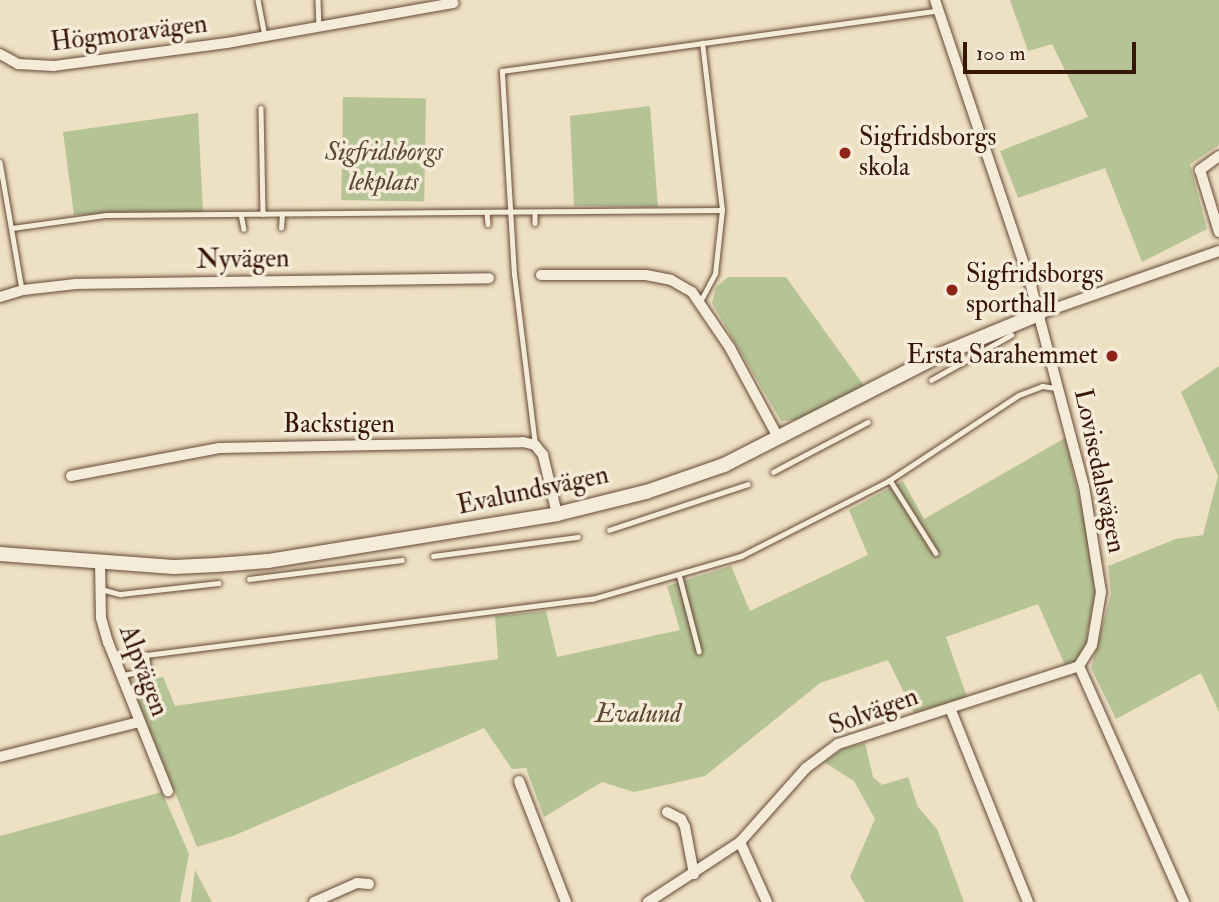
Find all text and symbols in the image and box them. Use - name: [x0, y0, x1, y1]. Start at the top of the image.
- street label: Högmoravägen: [49, 9, 209, 59]
- scale bar: [967, 28, 1140, 72]
- text: 100 m: [976, 40, 1026, 67]
- place label: Sigfridsborgs skola: [859, 122, 996, 184]
- park label: Sigfridsborgs lekplats: [325, 137, 443, 198]
- marker: Sigfridsborgs skola: [837, 145, 853, 161]
- street label: Nyvägen: [196, 244, 290, 276]
- place label: Sigfridsborgs sporthall: [966, 259, 1103, 320]
- marker: Sigfridsborgs sporthall: [944, 282, 960, 298]
- place label: Ersta Sarahemmet: [907, 340, 1098, 372]
- marker: Ersta Sarahemmet: [1104, 348, 1120, 364]
- street label: Lovisedalsvägen: [1066, 386, 1132, 556]
- street label: Backstigen: [283, 409, 395, 441]
- street label: Evalundsvägen: [455, 460, 611, 522]
- street label: Alpvägen: [111, 621, 175, 721]
- street label: Solvägen: [825, 682, 923, 742]
- park label: Evalund: [595, 699, 681, 731]

